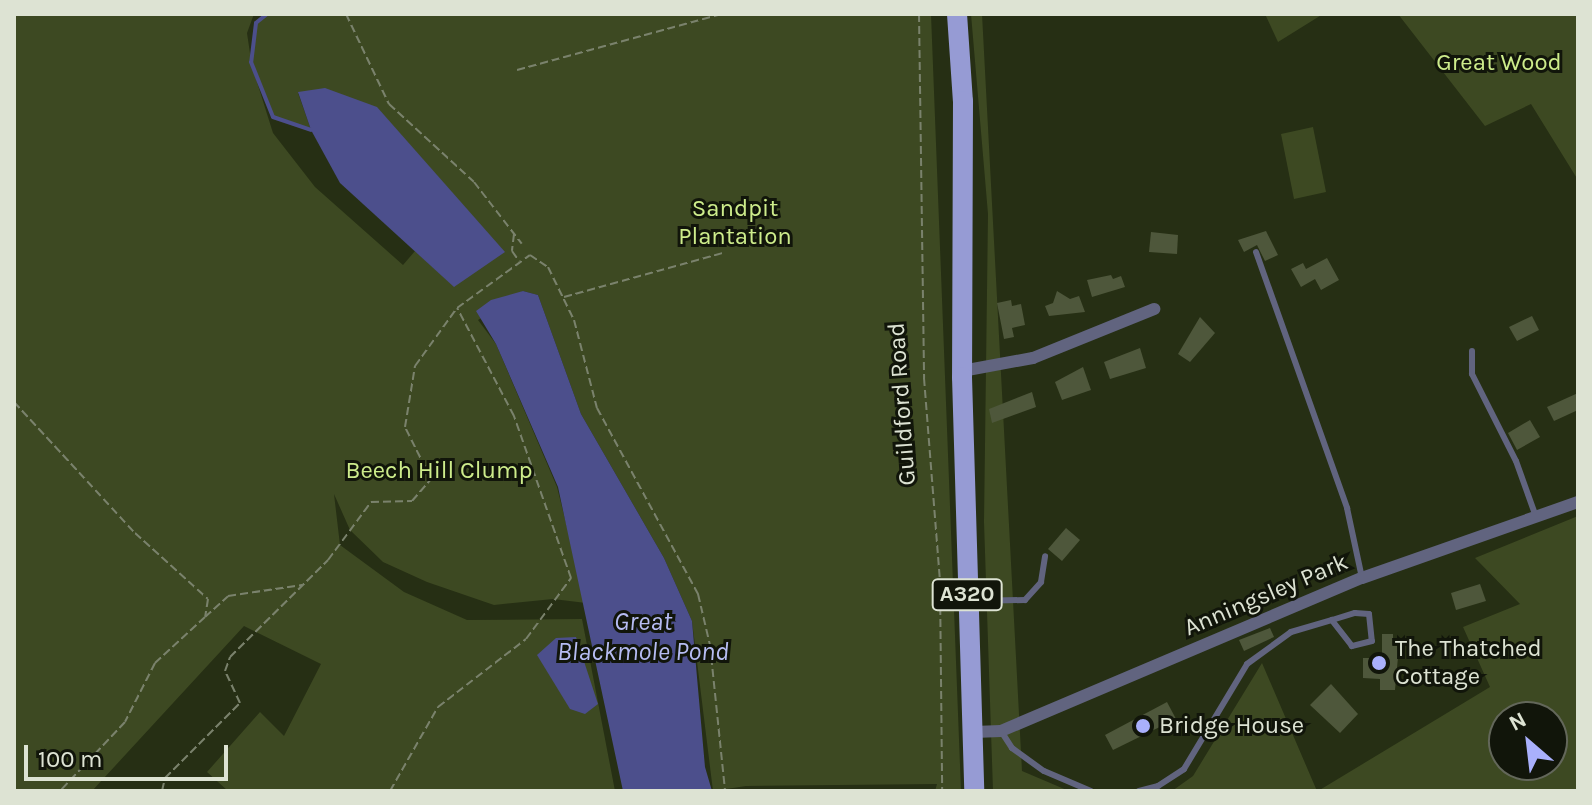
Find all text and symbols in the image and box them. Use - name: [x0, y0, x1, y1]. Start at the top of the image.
- park label: Great Wood: [1436, 49, 1562, 77]
- park label: Sandpit Plantation: [678, 195, 792, 251]
- street label: Guildford Road: [882, 322, 922, 486]
- park label: Beech Hill Clump: [346, 457, 532, 485]
- street label: Anningsley Park: [1180, 548, 1352, 642]
- road number: A320: [931, 577, 1003, 613]
- water label: Great Blackmole Pond: [557, 606, 729, 668]
- place label: The Thatched Cottage: [1395, 635, 1542, 691]
- marker: The Thatched Cottage: [1370, 654, 1388, 672]
- north arrow: [1488, 701, 1568, 781]
- text: N: [1505, 706, 1531, 737]
- place label: Bridge House: [1159, 712, 1304, 740]
- marker: Bridge House: [1134, 717, 1152, 735]
- scale bar: [28, 729, 232, 779]
- text: 100 m: [38, 745, 103, 773]

